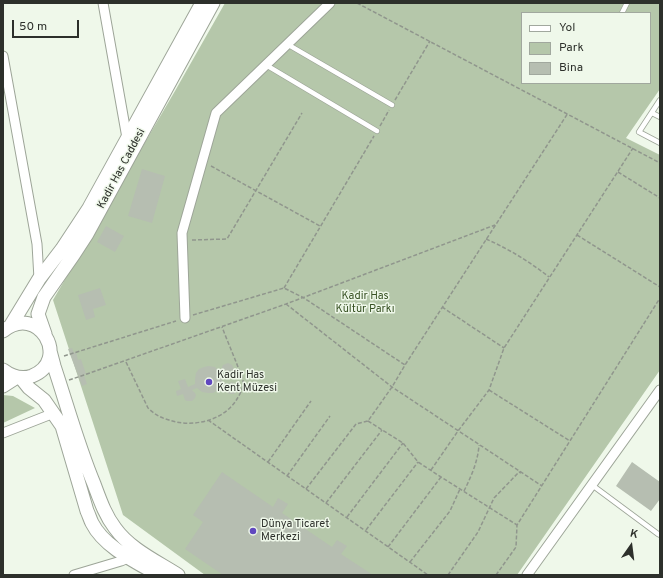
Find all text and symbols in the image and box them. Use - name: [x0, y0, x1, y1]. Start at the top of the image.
- scale bar: [14, 12, 81, 38]
- legend: [521, 12, 651, 84]
- text: 50 m: [19, 19, 47, 35]
- text: Yol: [559, 20, 575, 36]
- text: Park: [559, 40, 584, 56]
- text: Bina: [559, 60, 583, 76]
- street label: Kadir Has Caddesi: [95, 127, 149, 211]
- park label: Kadir Has Kültür Parkı: [335, 290, 395, 316]
- place label: Kadir Has Kent Müzesi: [217, 369, 277, 395]
- marker: Kadir Has Kent Müzesi: [204, 377, 214, 387]
- place label: Dünya Ticaret Merkezi: [261, 518, 329, 544]
- marker: Dünya Ticaret Merkezi: [248, 526, 258, 536]
- north arrow: [611, 526, 651, 566]
- text: K: [628, 527, 639, 542]

